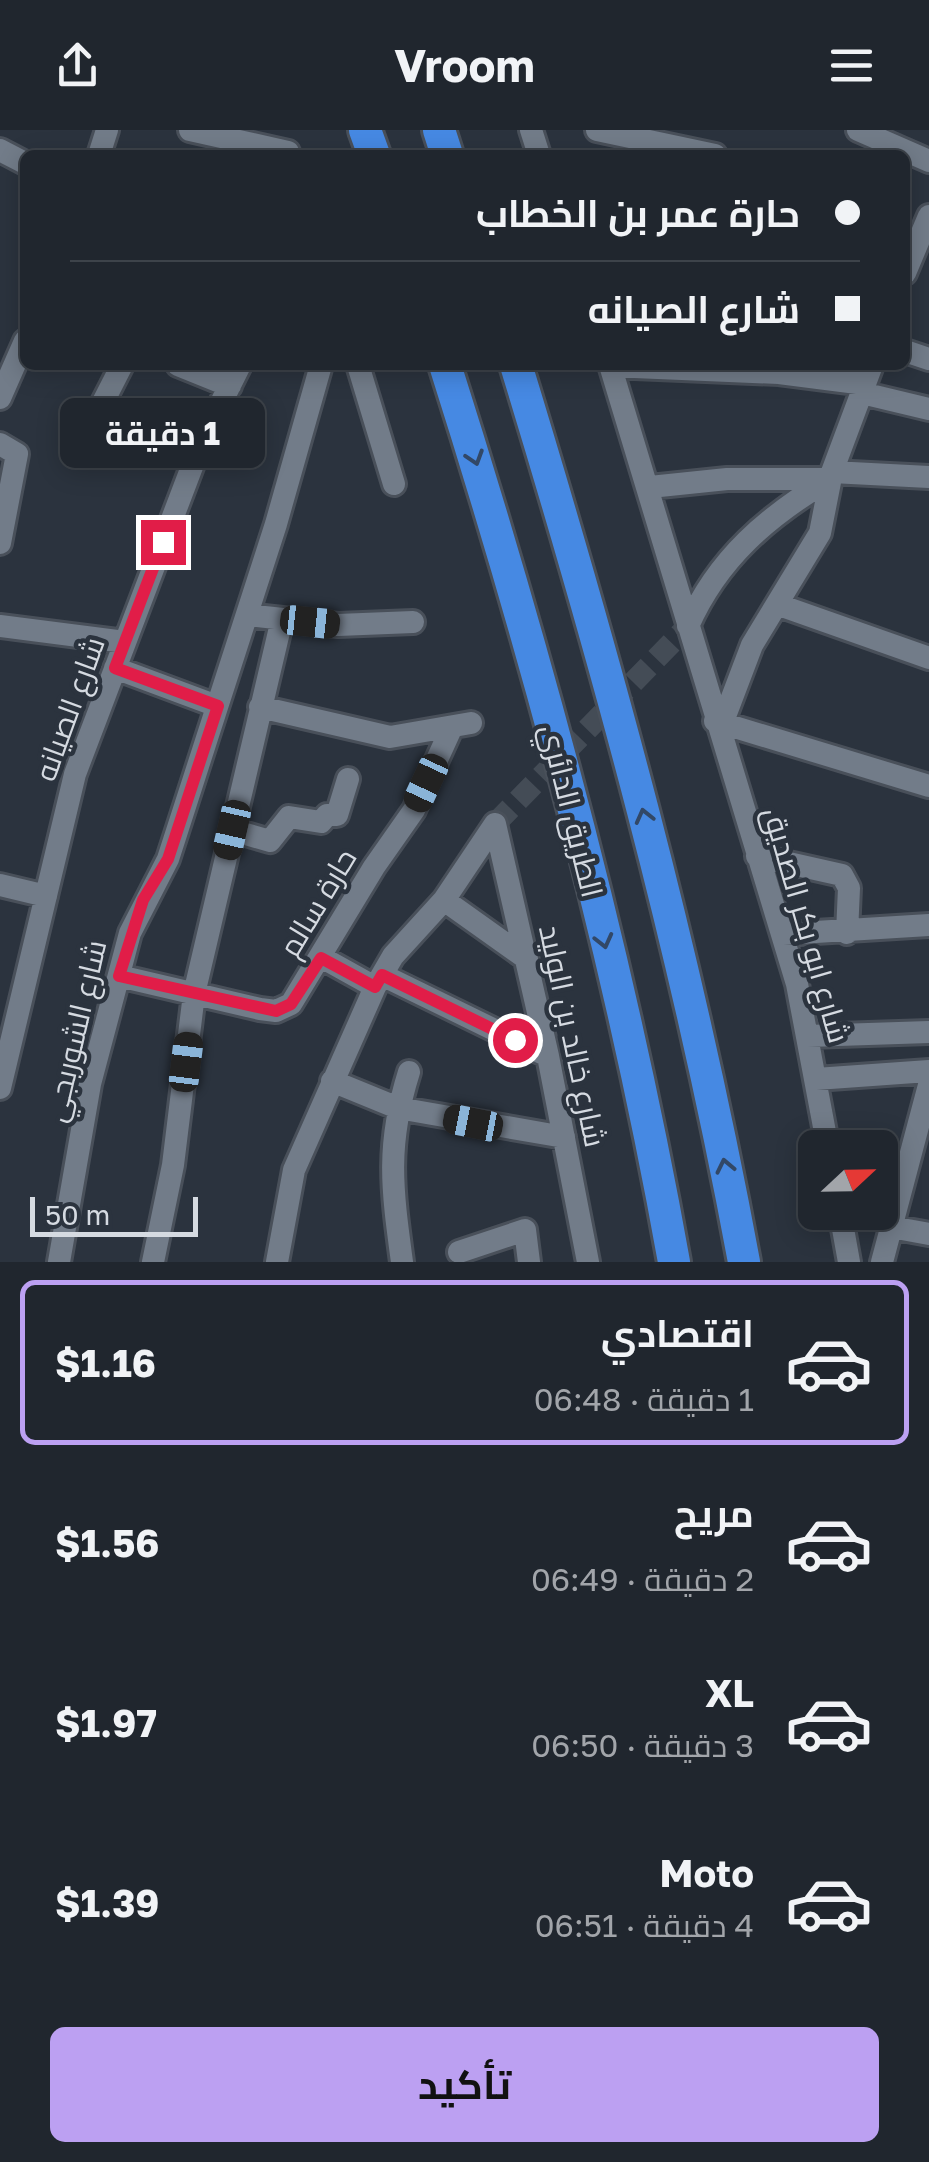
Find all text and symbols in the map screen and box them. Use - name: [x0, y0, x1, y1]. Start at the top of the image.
- icon: share: [50, 38, 105, 93]
- text: Vroom: [394, 38, 535, 92]
- icon: menu: [824, 38, 879, 93]
- text: حارة عمر بن الخطاب: [476, 190, 800, 235]
- text: شارع الصيانه: [588, 286, 800, 331]
- callout: 1 دقيقة: [61, 397, 266, 467]
- text: 1 دقيقة: [105, 414, 220, 452]
- one-way arrow: [463, 449, 483, 466]
- route end: [141, 520, 186, 565]
- car: [279, 604, 341, 640]
- street label: شارع الصيانه: [26, 632, 115, 787]
- street label: الطريق الدائري: [527, 721, 611, 902]
- car: [400, 749, 452, 817]
- car: [211, 797, 253, 863]
- street label: شارع ابو بكر الصديق: [753, 803, 858, 1048]
- one-way arrow: [635, 808, 656, 825]
- street label: حارة سالم: [271, 842, 366, 965]
- street label: شارع خالد بن الوليد: [529, 921, 614, 1151]
- one-way arrow: [592, 932, 613, 949]
- street label: شارع الشوربجي: [37, 936, 119, 1127]
- route start: [493, 1018, 538, 1063]
- car: [167, 1030, 205, 1094]
- car: [441, 1103, 505, 1143]
- north arrow: [798, 1130, 898, 1230]
- map controls: [798, 1130, 898, 1230]
- one-way arrow: [716, 1158, 737, 1175]
- scale bar: [30, 1192, 198, 1236]
- text: 50 m: [45, 1198, 110, 1231]
- text: اقتصادي: [601, 1310, 754, 1355]
- icon: car: [784, 1318, 874, 1408]
- text: $1.16: [55, 1340, 156, 1385]
- text: 1 دقيقة · 06:48: [534, 1380, 754, 1418]
- text: مريح: [674, 1490, 754, 1535]
- icon: car: [784, 1498, 874, 1588]
- text: $1.56: [55, 1520, 160, 1565]
- text: 2 دقيقة · 06:49: [531, 1560, 754, 1598]
- text: XL: [705, 1670, 754, 1715]
- icon: car: [784, 1678, 874, 1768]
- text: $1.97: [55, 1700, 157, 1745]
- text: 3 دقيقة · 06:50: [531, 1726, 754, 1764]
- text: Moto: [660, 1850, 754, 1895]
- icon: car: [784, 1858, 874, 1948]
- text: $1.39: [55, 1880, 160, 1925]
- text: 4 دقيقة · 06:51: [535, 1906, 754, 1944]
- button: تأكيد: [50, 2027, 879, 2142]

